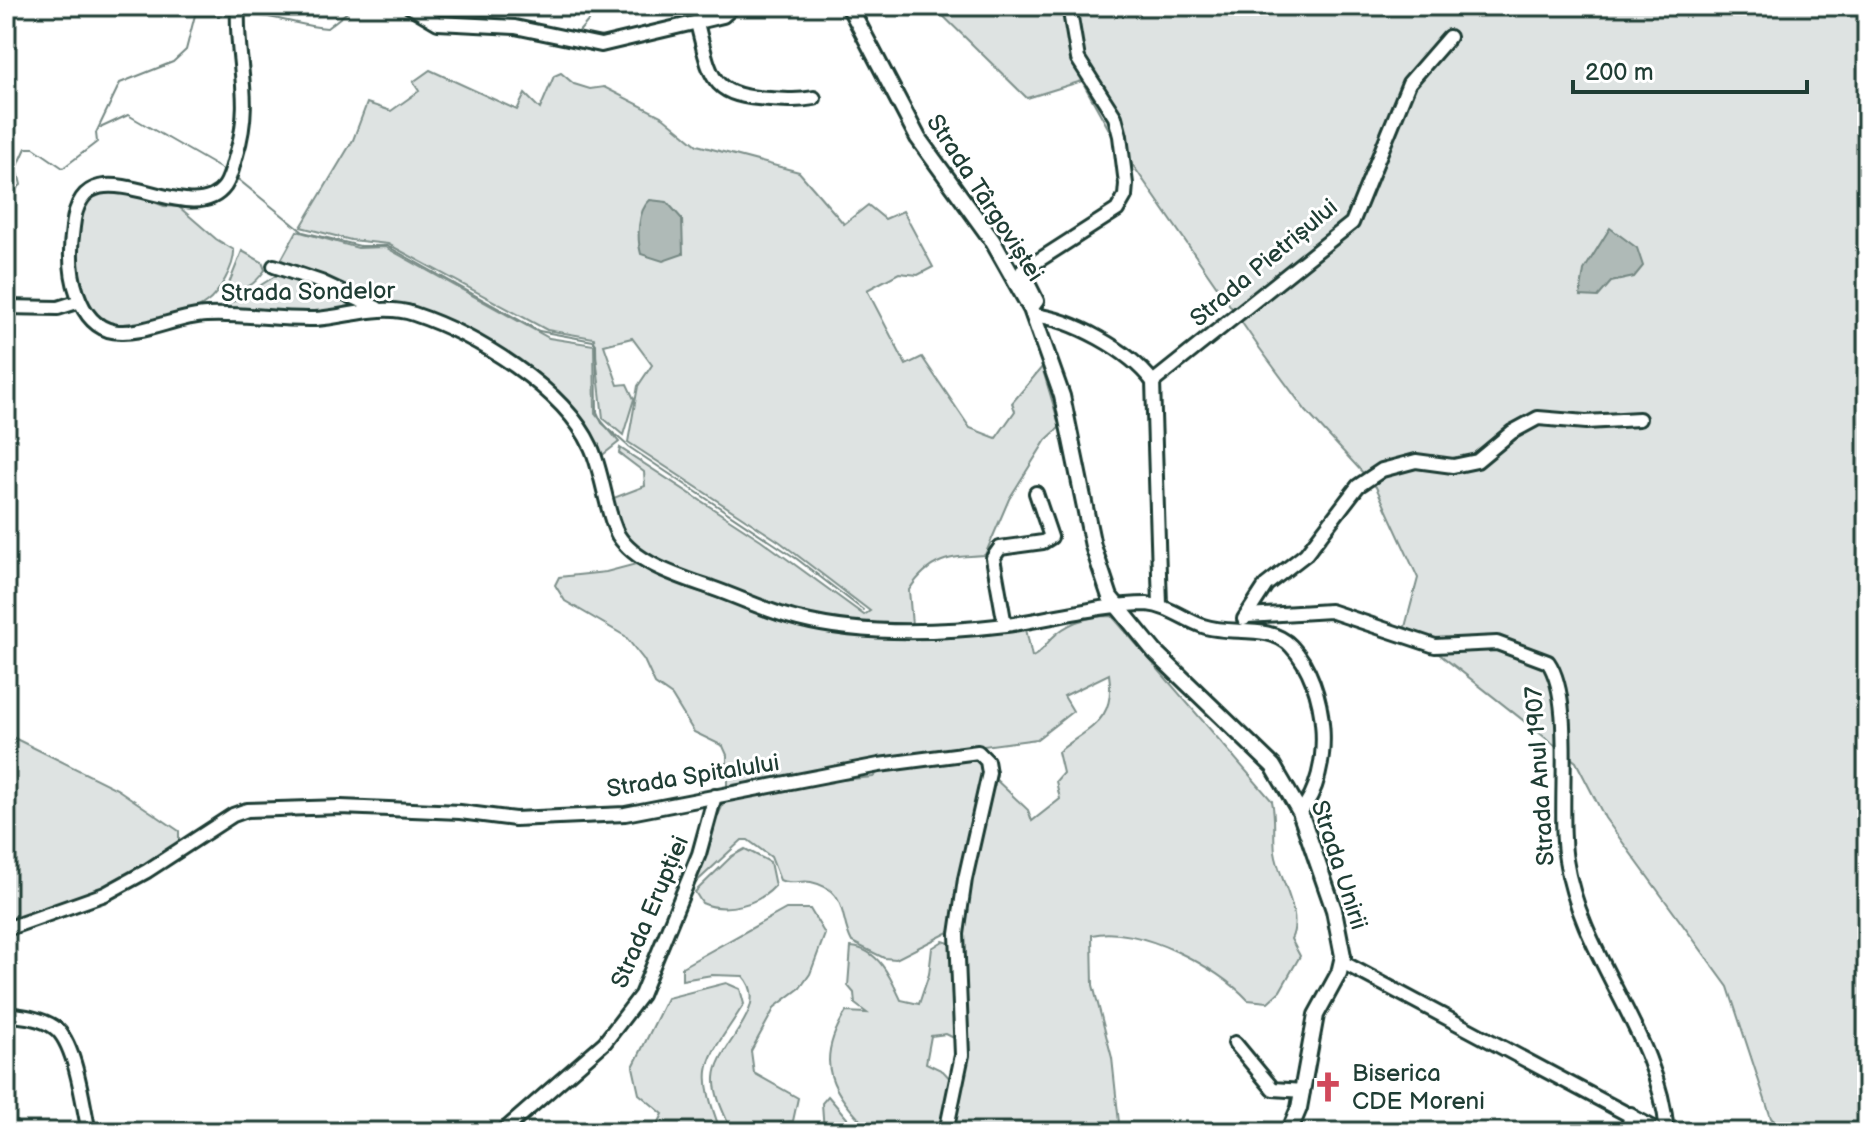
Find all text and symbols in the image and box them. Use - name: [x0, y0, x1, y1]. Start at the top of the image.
- scale bar: [1573, 44, 1807, 94]
- text: 200 m: [1585, 58, 1654, 87]
- street label: Strada Târgoviștei: [920, 109, 1050, 287]
- street label: Strada Pietrișului: [1184, 193, 1344, 333]
- street label: Strada Sondelor: [221, 276, 396, 308]
- street label: Strada Anul 1907: [1519, 685, 1561, 867]
- street label: Strada Spitalului: [605, 748, 781, 804]
- street label: Strada Unirii: [1304, 797, 1374, 933]
- street label: Strada Erupției: [605, 832, 695, 992]
- place label: Biserica CDE Moreni: [1352, 1059, 1485, 1116]
- church icon: Biserica CDE Moreni: [1311, 1070, 1345, 1104]

